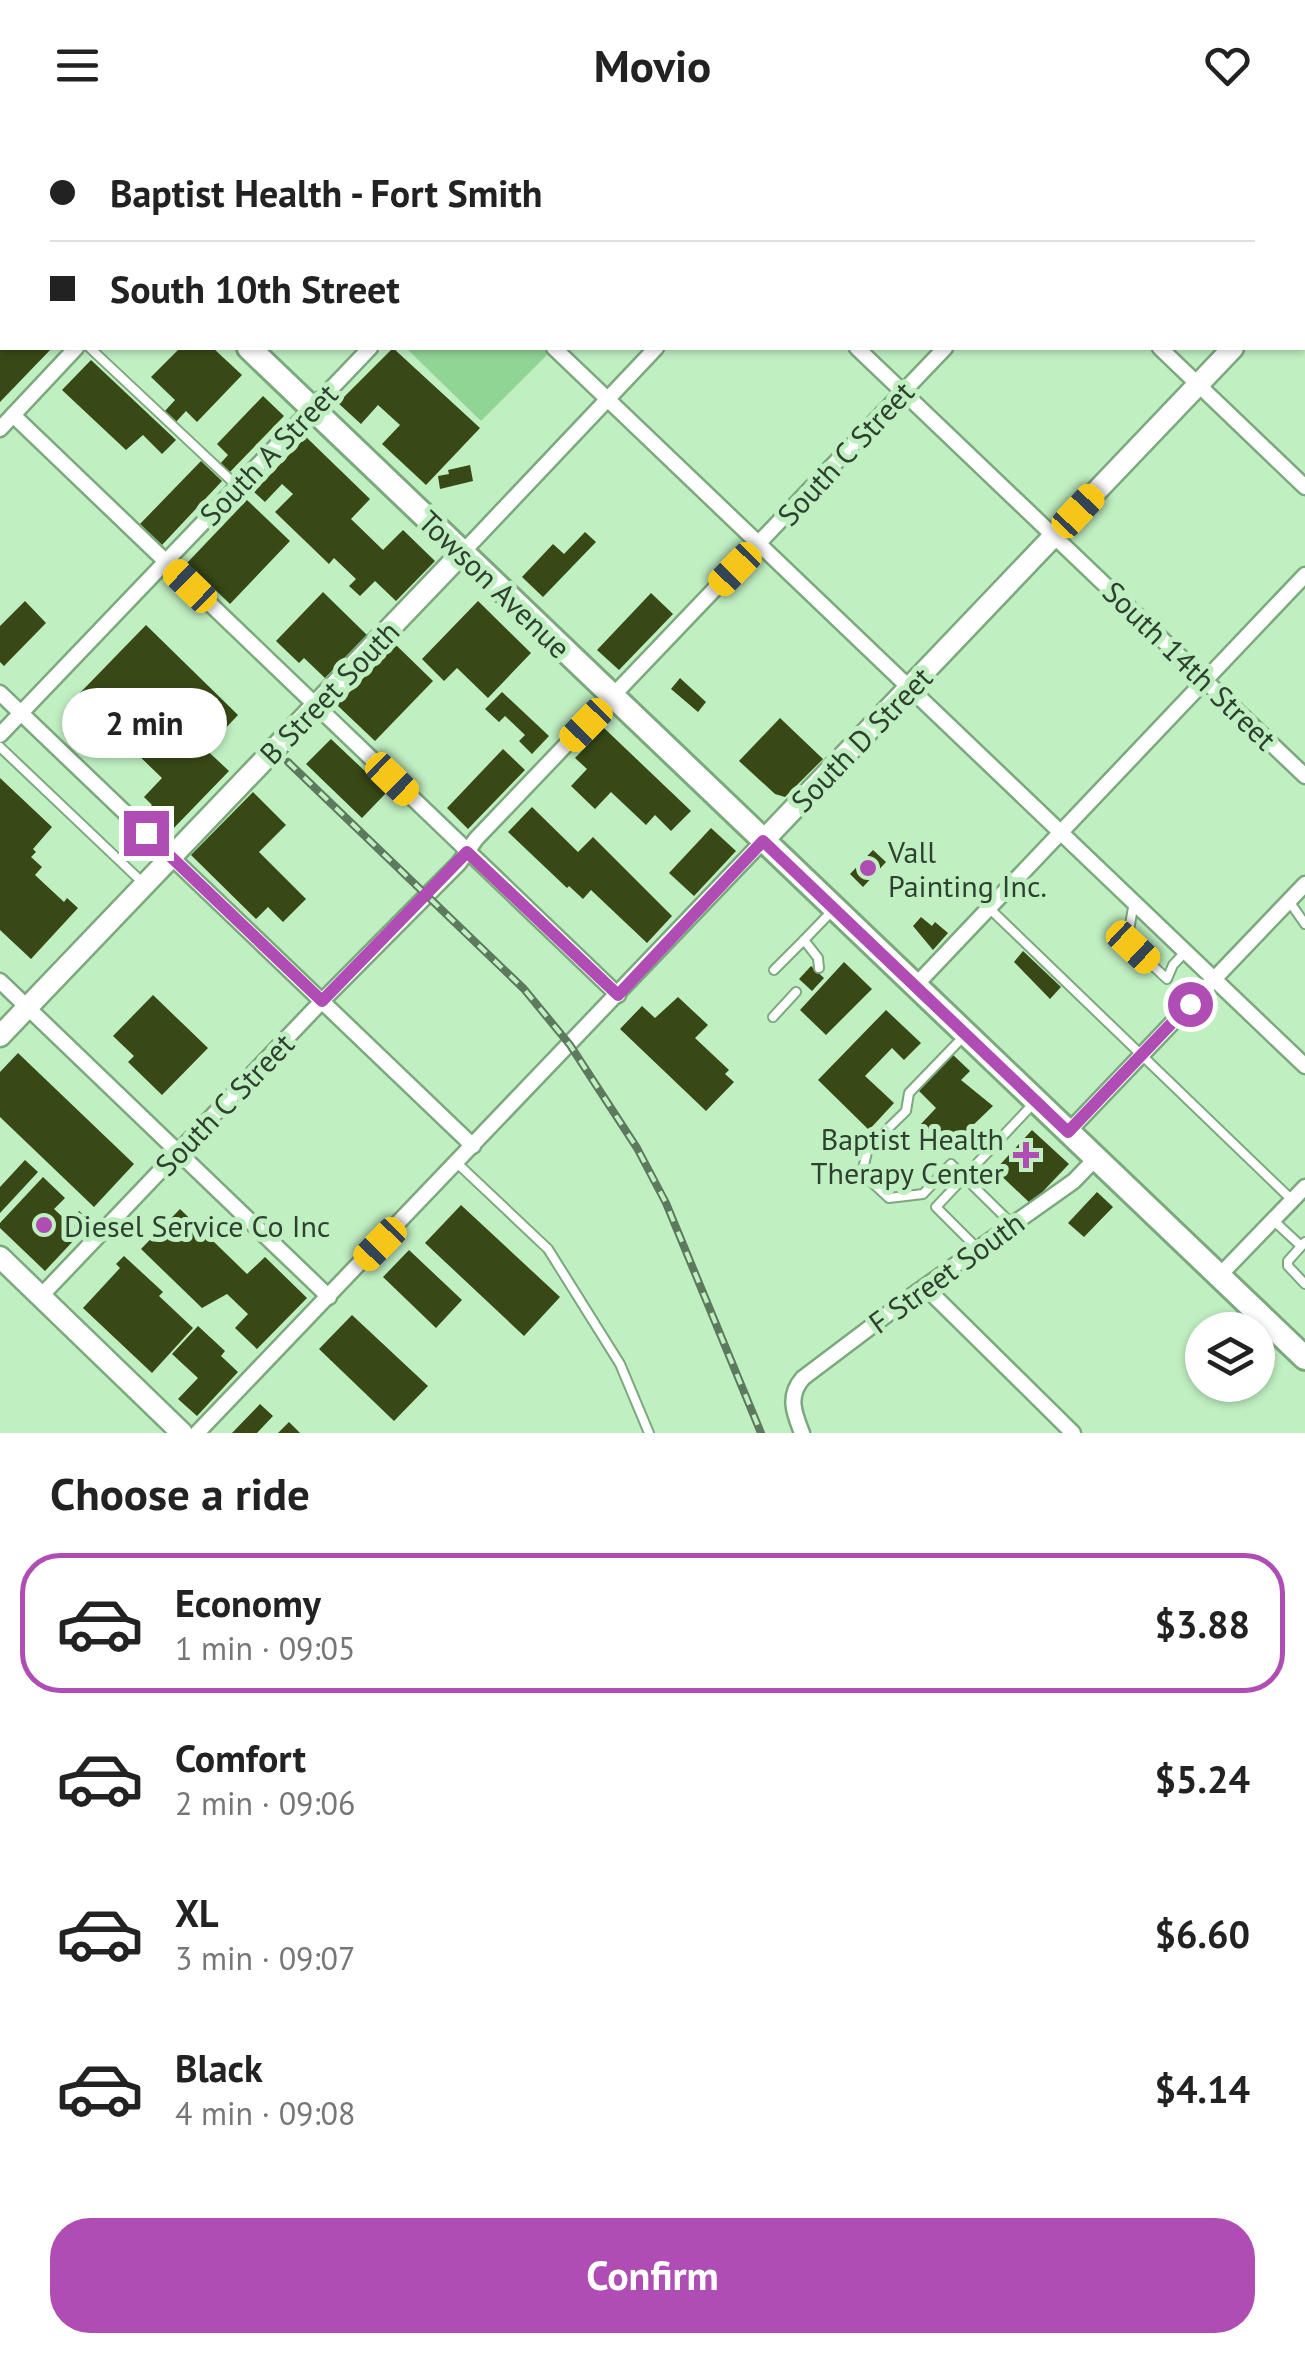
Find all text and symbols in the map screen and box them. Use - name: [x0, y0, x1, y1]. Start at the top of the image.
- text: Movio: [594, 36, 711, 94]
- icon: menu: [50, 38, 105, 93]
- icon: heart: [1200, 38, 1255, 93]
- text: Baptist Health - Fort Smith: [110, 168, 542, 217]
- text: South 10th Street: [110, 264, 400, 313]
- street label: South C Street: [768, 373, 922, 533]
- street label: South A Street: [190, 375, 346, 533]
- car: [1047, 479, 1109, 543]
- street label: Towson Avenue: [411, 502, 579, 666]
- car: [703, 537, 767, 601]
- car: [158, 554, 222, 618]
- street label: South 14th Street: [1095, 572, 1285, 758]
- street label: B Street South: [251, 612, 407, 772]
- street label: South D Street: [782, 658, 940, 820]
- callout: 2 min: [64, 688, 228, 758]
- car: [554, 693, 618, 757]
- text: 2 min: [105, 702, 184, 744]
- car: [360, 747, 424, 811]
- route end: [124, 811, 169, 856]
- place label: Vall Painting Inc.: [887, 832, 1047, 905]
- marker: Vall Painting Inc.: [857, 857, 879, 879]
- car: [1101, 916, 1165, 978]
- route start: [1168, 982, 1213, 1027]
- street label: South C Street: [146, 1025, 302, 1183]
- place label: Baptist Health Therapy Center: [811, 1119, 1004, 1192]
- marker: Baptist Health Therapy Center: [1013, 1142, 1039, 1168]
- street label: F Street South: [861, 1202, 1031, 1342]
- place label: Diesel Service Co Inc: [64, 1206, 330, 1245]
- car: [348, 1212, 412, 1276]
- marker: Diesel Service Co Inc: [33, 1214, 55, 1236]
- map controls: [1185, 1312, 1275, 1402]
- button: layers: [1185, 1312, 1275, 1402]
- text: Choose a ride: [50, 1464, 310, 1522]
- icon: car: [55, 1578, 145, 1668]
- text: Economy: [175, 1578, 321, 1627]
- text: $3.88: [1154, 1599, 1250, 1648]
- text: 1 min · 09:05: [175, 1627, 355, 1669]
- icon: car: [55, 1733, 145, 1823]
- text: Comfort: [175, 1733, 306, 1782]
- text: $5.24: [1154, 1754, 1250, 1803]
- text: 2 min · 09:06: [175, 1782, 355, 1824]
- icon: car: [55, 1888, 145, 1978]
- text: XL: [175, 1888, 219, 1937]
- text: $6.60: [1154, 1909, 1250, 1958]
- text: 3 min · 09:07: [175, 1937, 355, 1979]
- icon: car: [55, 2043, 145, 2133]
- text: Black: [175, 2043, 263, 2092]
- text: $4.14: [1154, 2064, 1250, 2113]
- text: 4 min · 09:08: [175, 2092, 355, 2134]
- button: Confirm: [50, 2218, 1255, 2333]

